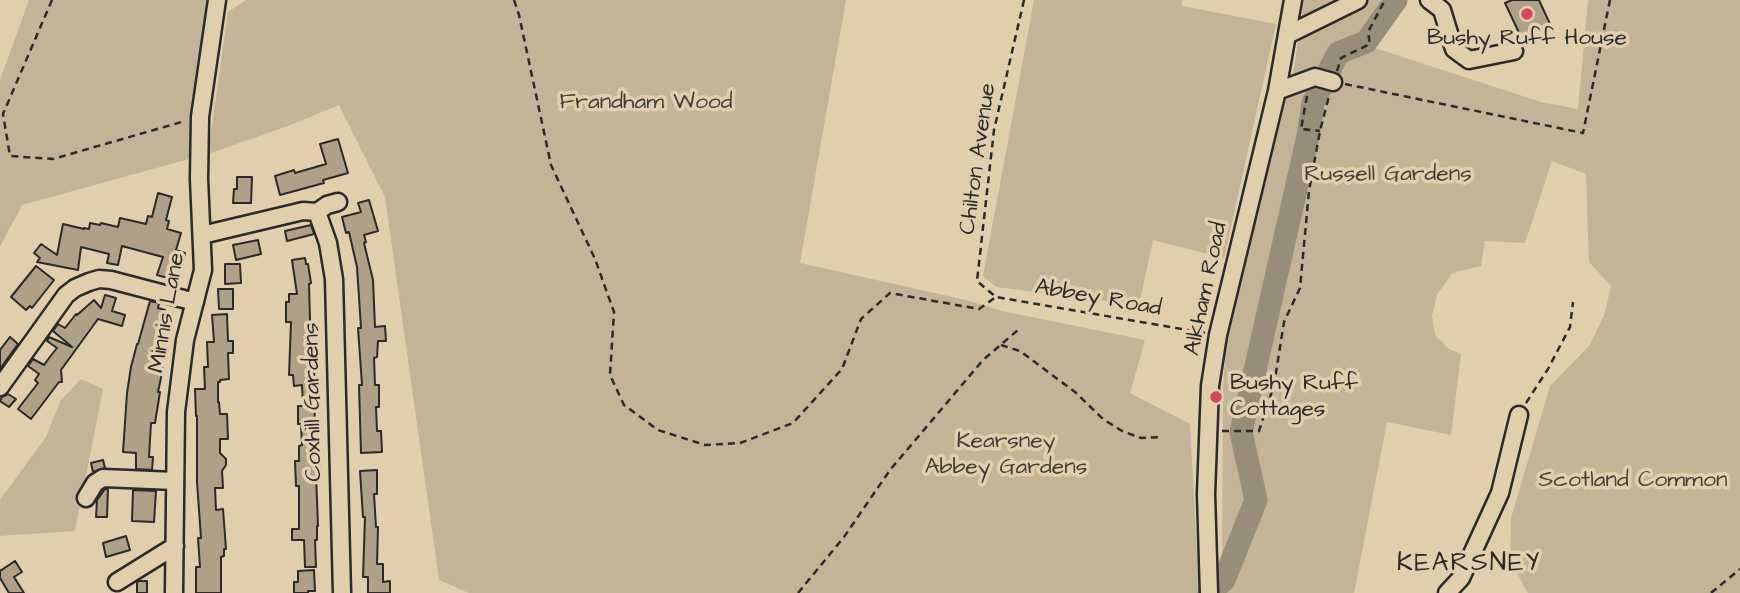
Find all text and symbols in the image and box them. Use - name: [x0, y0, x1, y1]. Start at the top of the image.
- marker: Bushy Ruff House: [1519, 6, 1535, 22]
- place label: Bushy Ruff House: [1427, 25, 1627, 53]
- street label: Chilton Avenue: [955, 82, 1003, 236]
- park label: Frandham Wood: [559, 89, 733, 117]
- park label: Russell Gardens: [1304, 161, 1472, 189]
- street label: Alkham Road: [1179, 220, 1235, 358]
- street label: Minnis Lane: [144, 251, 192, 375]
- street label: Abbey Road: [1033, 274, 1163, 324]
- street label: Coxhill Gardens: [299, 322, 329, 482]
- place label: Bushy Ruff Cottages: [1230, 370, 1358, 424]
- marker: Bushy Ruff Cottages: [1208, 389, 1224, 405]
- park label: Kearsney Abbey Gardens: [925, 428, 1087, 482]
- park label: Scotland Common: [1539, 467, 1727, 495]
- district label: KEARSNEY: [1398, 549, 1540, 581]

